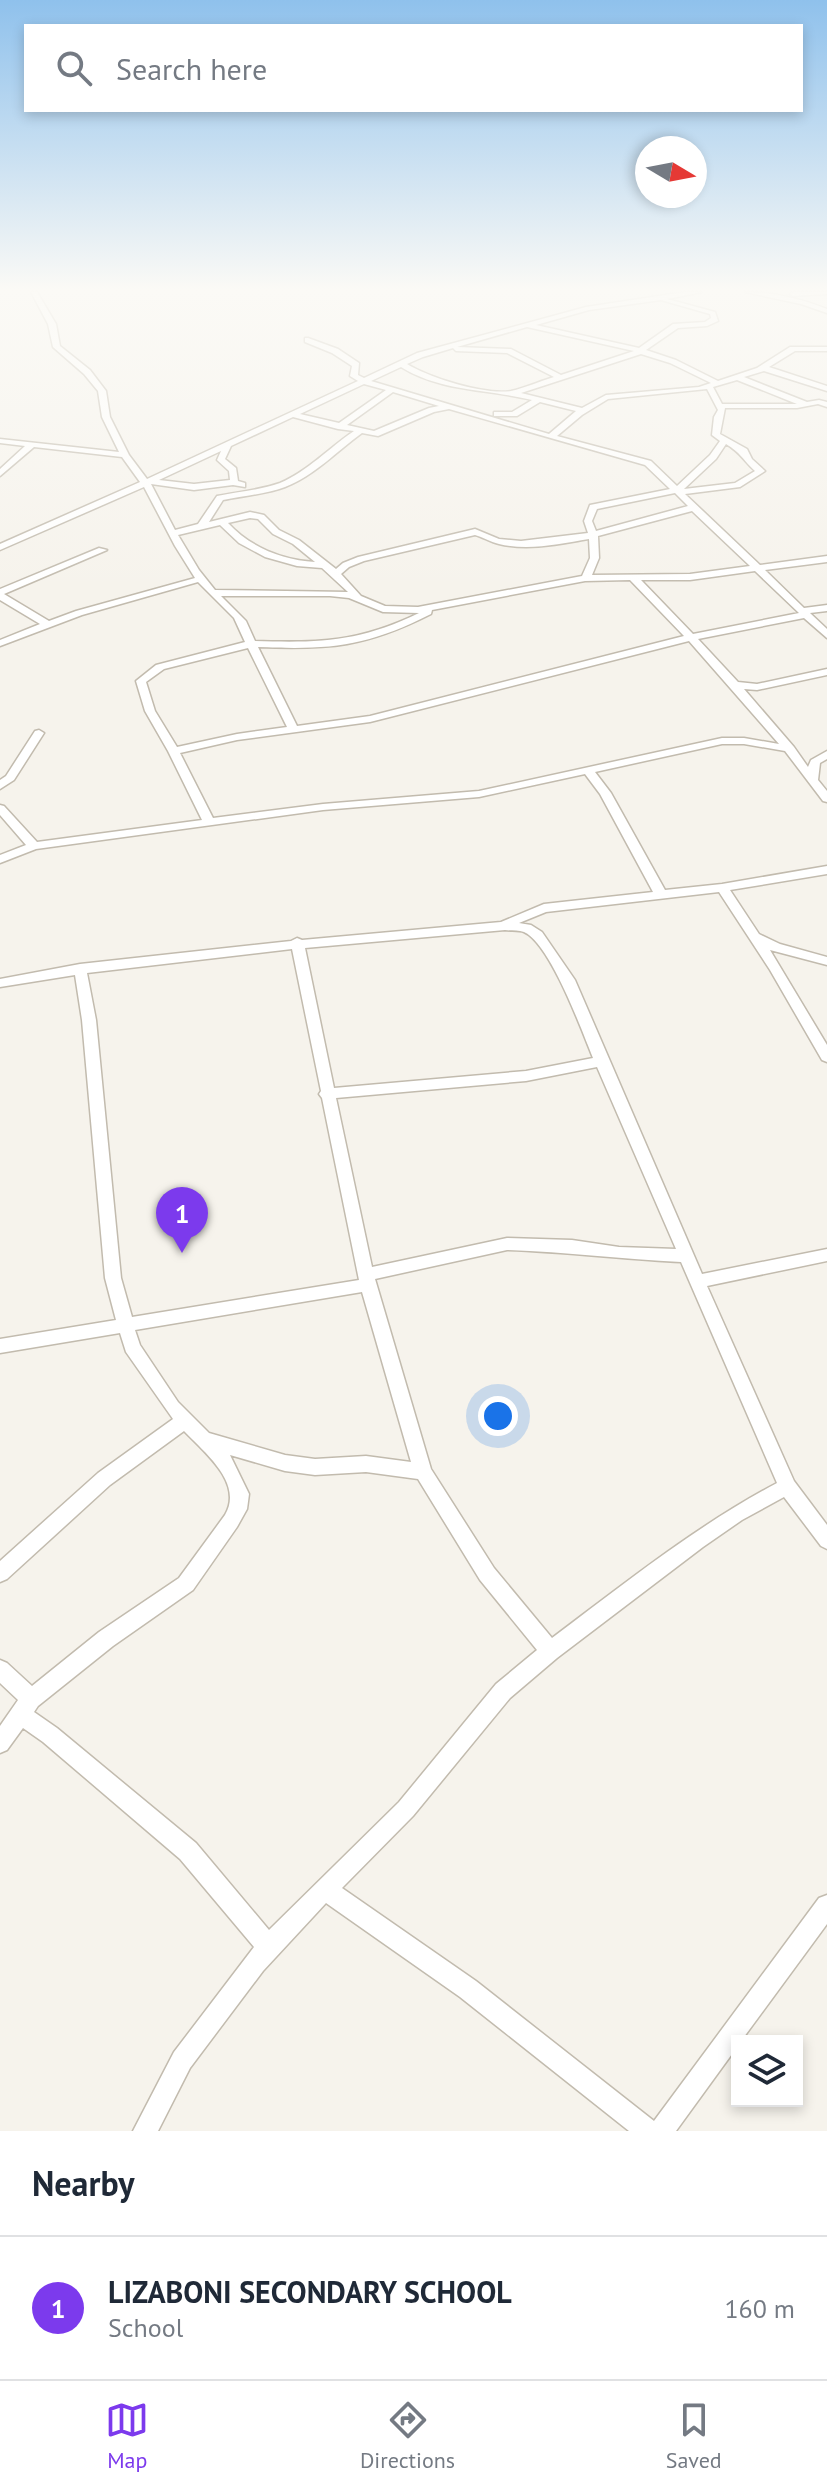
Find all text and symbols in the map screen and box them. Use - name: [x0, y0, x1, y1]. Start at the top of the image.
- search box: [24, 24, 803, 112]
- icon: search: [52, 46, 96, 90]
- text: Search here: [116, 49, 267, 88]
- north arrow: [635, 136, 707, 208]
- pin: 1: [156, 1187, 208, 1253]
- your location: [478, 1396, 518, 1436]
- map controls: [731, 2035, 803, 2107]
- button: layers: [731, 2035, 803, 2107]
- text: Nearby: [32, 2161, 134, 2205]
- text: LIZABONI SECONDARY SCHOOL: [108, 2272, 512, 2311]
- text: 1: [51, 2292, 65, 2325]
- text: 160 m: [724, 2292, 795, 2325]
- text: School: [108, 2311, 183, 2344]
- tab: Map: [105, 2398, 149, 2474]
- tab: Directions: [360, 2398, 455, 2474]
- tab: Saved: [666, 2398, 722, 2474]

